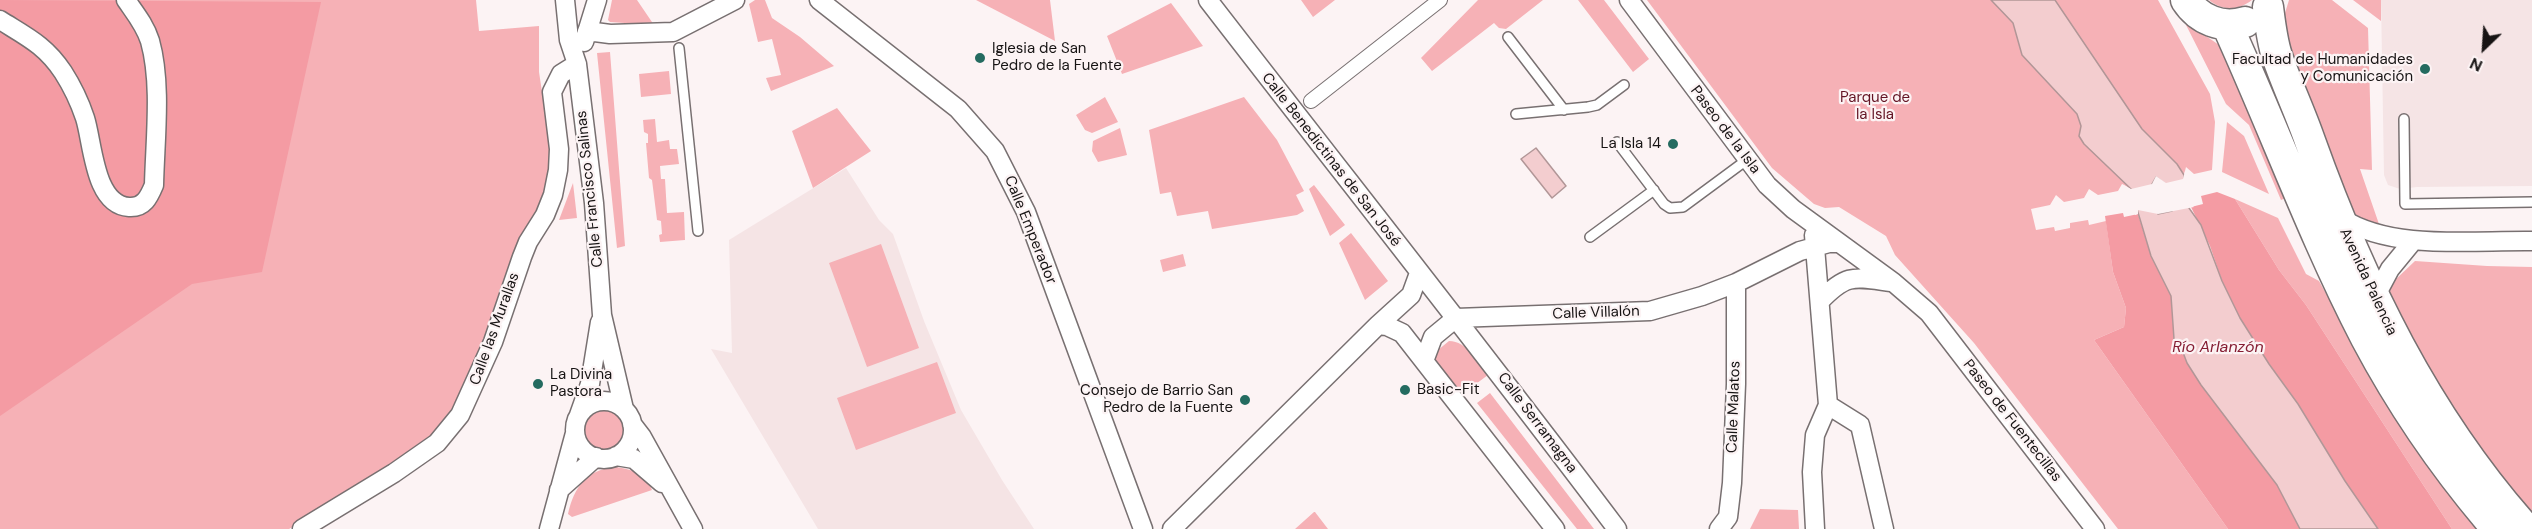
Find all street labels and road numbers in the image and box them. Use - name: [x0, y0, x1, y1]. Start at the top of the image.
- street label: Calle Benedictinas de San José: [1257, 69, 1405, 251]
- street label: Paseo de la Isla: [1686, 82, 1764, 178]
- street label: Calle Francisco Salinas: [573, 110, 607, 268]
- street label: Calle Emperador: [1000, 173, 1060, 287]
- street label: Avenida Palencia: [2335, 225, 2401, 339]
- street label: Calle las Murallas: [466, 270, 524, 388]
- street label: Calle Villalón: [1552, 302, 1640, 324]
- street label: Paseo de Fuentecillas: [1959, 356, 2065, 486]
- street label: Calle Malatos: [1723, 361, 1745, 453]
- street label: Calle Serramagna: [1493, 369, 1581, 477]

